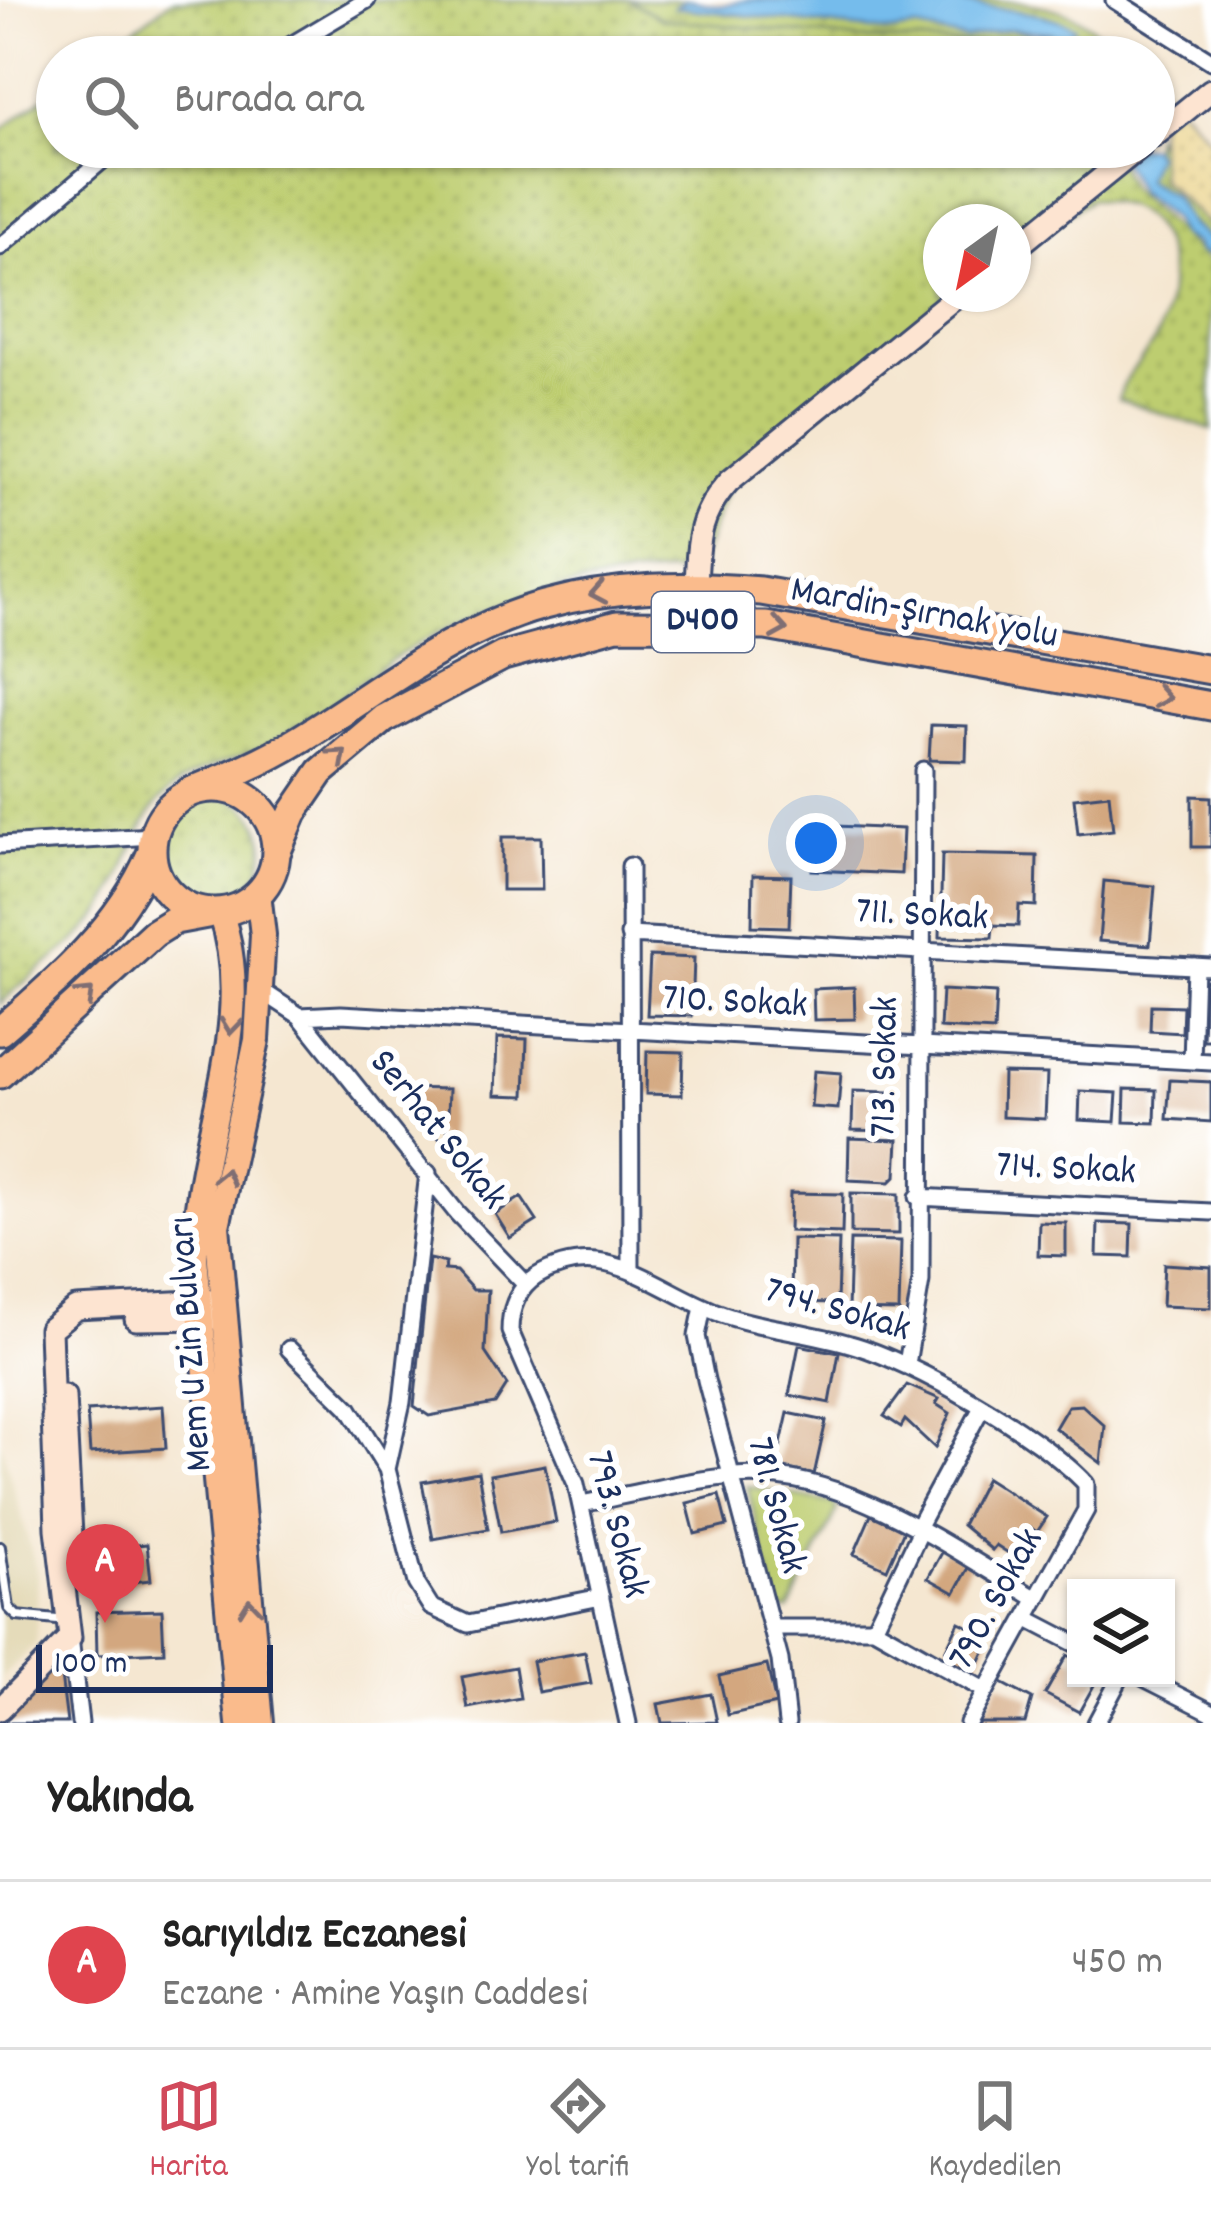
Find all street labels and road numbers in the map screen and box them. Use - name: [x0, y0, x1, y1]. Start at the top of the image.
- street label: Mardin-Şırnak yolu: [786, 564, 1062, 666]
- road number: D400: [652, 592, 754, 652]
- street label: 711. Sokak: [855, 886, 989, 948]
- street label: 710. Sokak: [661, 973, 809, 1035]
- street label: 713. Sokak: [858, 996, 916, 1138]
- street label: Serhat Sokak: [354, 1039, 518, 1223]
- street label: 714. Sokak: [995, 1140, 1137, 1202]
- street label: Mem U Zin Bulvarı: [157, 1215, 229, 1473]
- street label: 794. Sokak: [758, 1265, 916, 1359]
- street label: 781. Sokak: [729, 1432, 819, 1580]
- street label: 793. Sokak: [569, 1445, 661, 1605]
- street label: 790. Sokak: [937, 1519, 1059, 1681]

